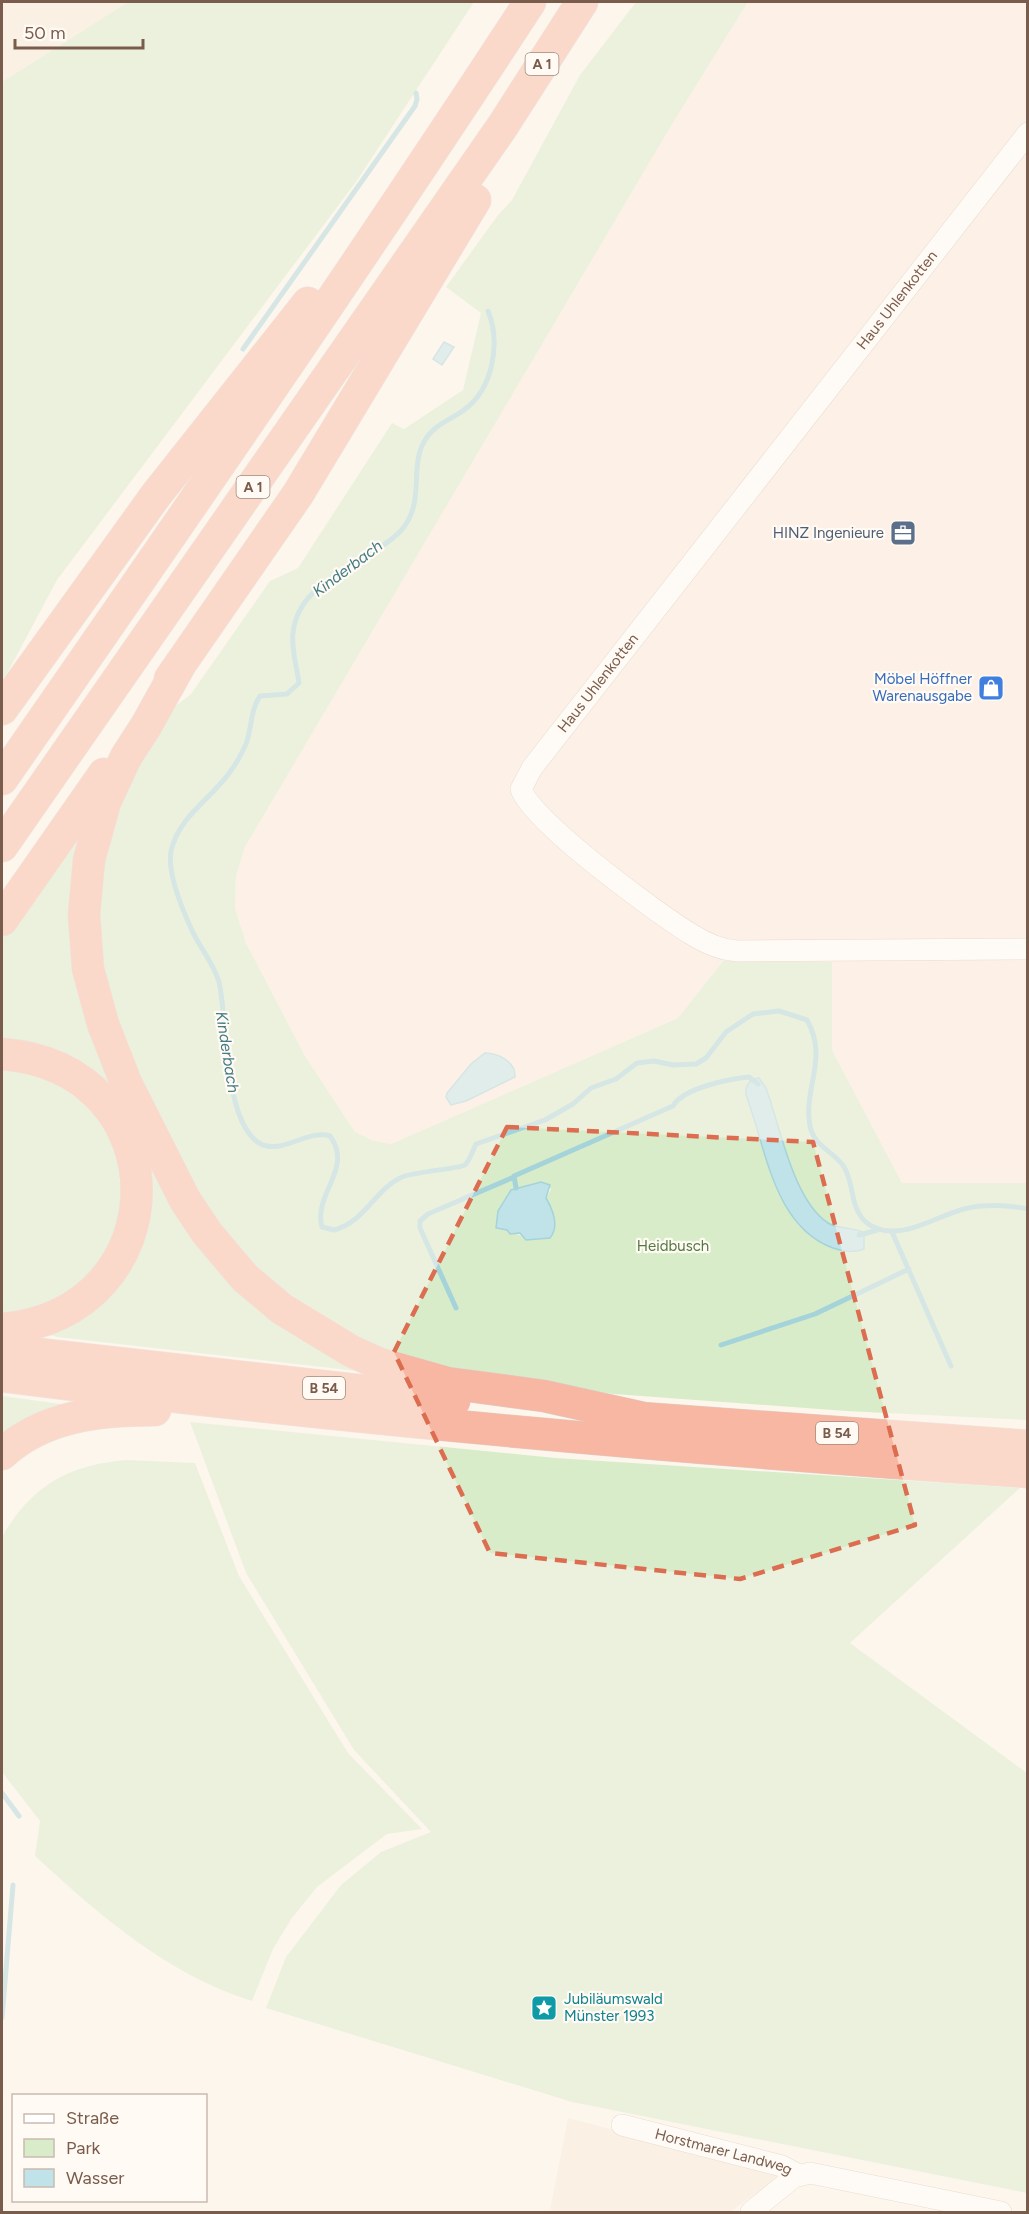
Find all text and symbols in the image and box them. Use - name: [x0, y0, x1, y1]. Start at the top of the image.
- scale bar: [15, 12, 142, 50]
- text: 50 m: [24, 22, 66, 44]
- road number: A 1: [526, 53, 558, 75]
- street label: Haus Uhlenkotten: [853, 247, 941, 353]
- road number: A 1: [236, 476, 270, 498]
- office icon: HINZ Ingenieure: [888, 518, 918, 548]
- place label: HINZ Ingenieure: [773, 524, 884, 542]
- water label: Kinderbach: [309, 536, 386, 601]
- street label: Haus Uhlenkotten: [554, 630, 642, 736]
- place label: Möbel Höffner Warenausgabe: [872, 670, 972, 705]
- shop icon: Möbel Höffner Warenausgabe: [976, 673, 1006, 703]
- water label: Kinderbach: [212, 1010, 243, 1094]
- park label: Heidbusch: [637, 1237, 709, 1255]
- road number: B 54: [303, 1377, 345, 1399]
- road number: B 54: [816, 1422, 858, 1444]
- place label: Jubiläumswald Münster 1993: [564, 1990, 663, 2025]
- place icon: Jubiläumswald Münster 1993: [529, 1993, 559, 2023]
- legend: [12, 2094, 207, 2202]
- text: Straße: [66, 2107, 119, 2129]
- street label: Horstmarer Landweg: [653, 2125, 796, 2179]
- text: Park: [66, 2137, 101, 2159]
- text: Wasser: [66, 2167, 124, 2189]

